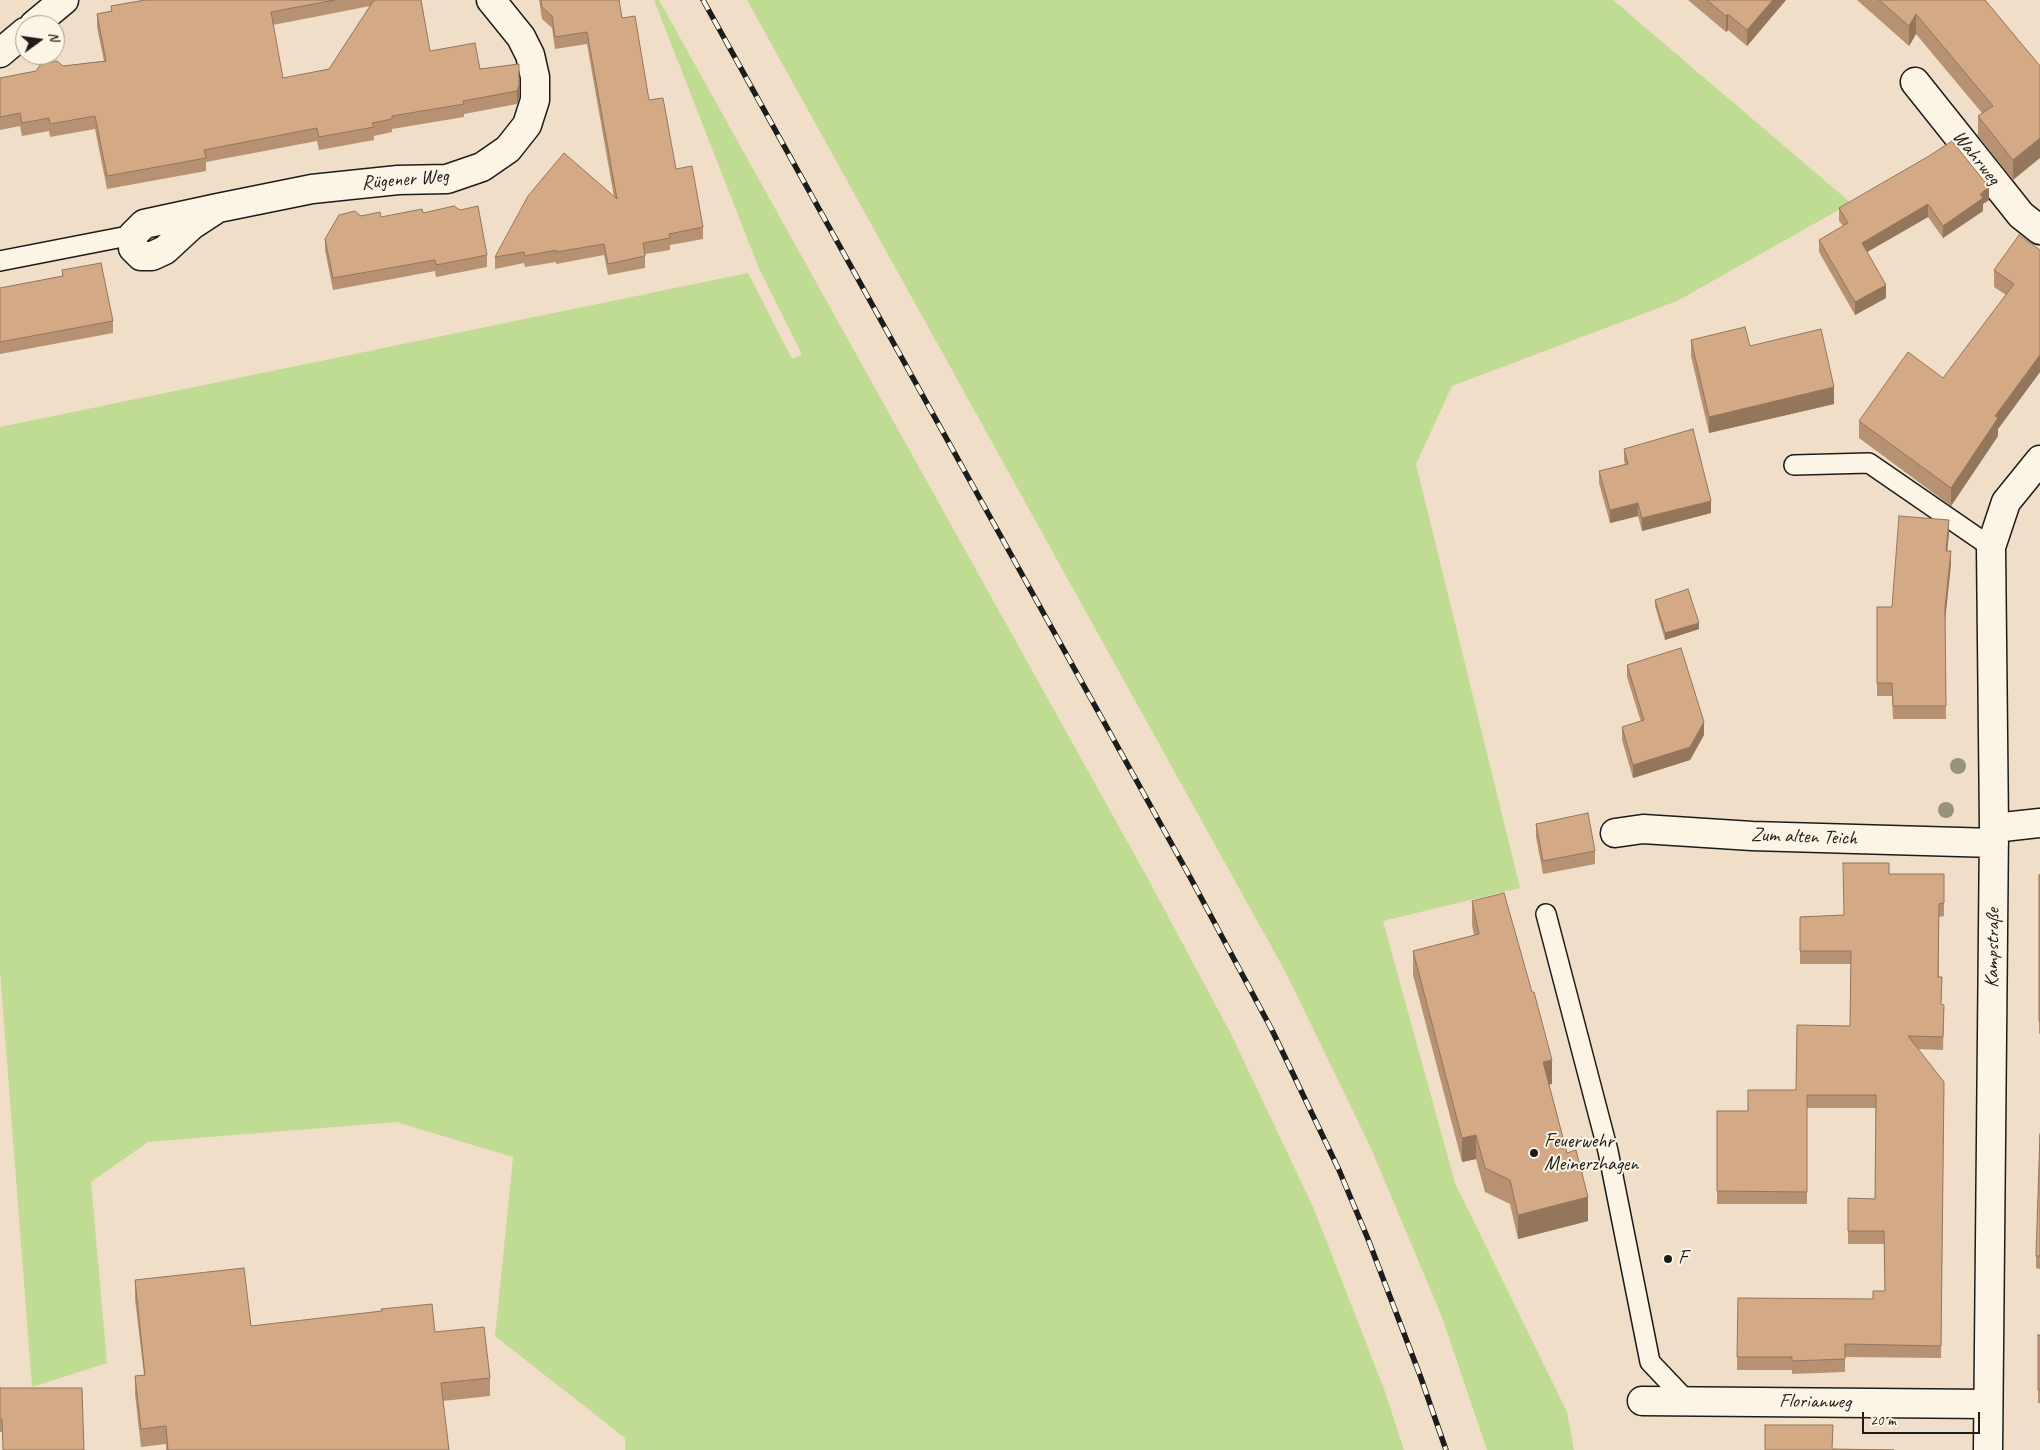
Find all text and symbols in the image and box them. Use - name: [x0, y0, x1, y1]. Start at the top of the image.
- north arrow: [15, 15, 65, 65]
- text: N: [45, 30, 63, 43]
- street label: Wahrweg: [1947, 126, 2005, 190]
- street label: Rügener Weg: [360, 164, 450, 196]
- street label: Zum alten Teich: [1751, 823, 1857, 851]
- street label: Kampstraße: [1980, 908, 2006, 988]
- place label: Feuerwehr Meinerzhagen: [1544, 1130, 1638, 1177]
- marker: Feuerwehr Meinerzhagen: [1528, 1147, 1540, 1159]
- place label: F: [1678, 1247, 1687, 1271]
- marker: F: [1662, 1253, 1674, 1265]
- street label: Florianweg: [1779, 1389, 1851, 1415]
- scale bar: [1865, 1402, 1982, 1434]
- text: 20 m: [1870, 1411, 1896, 1430]

